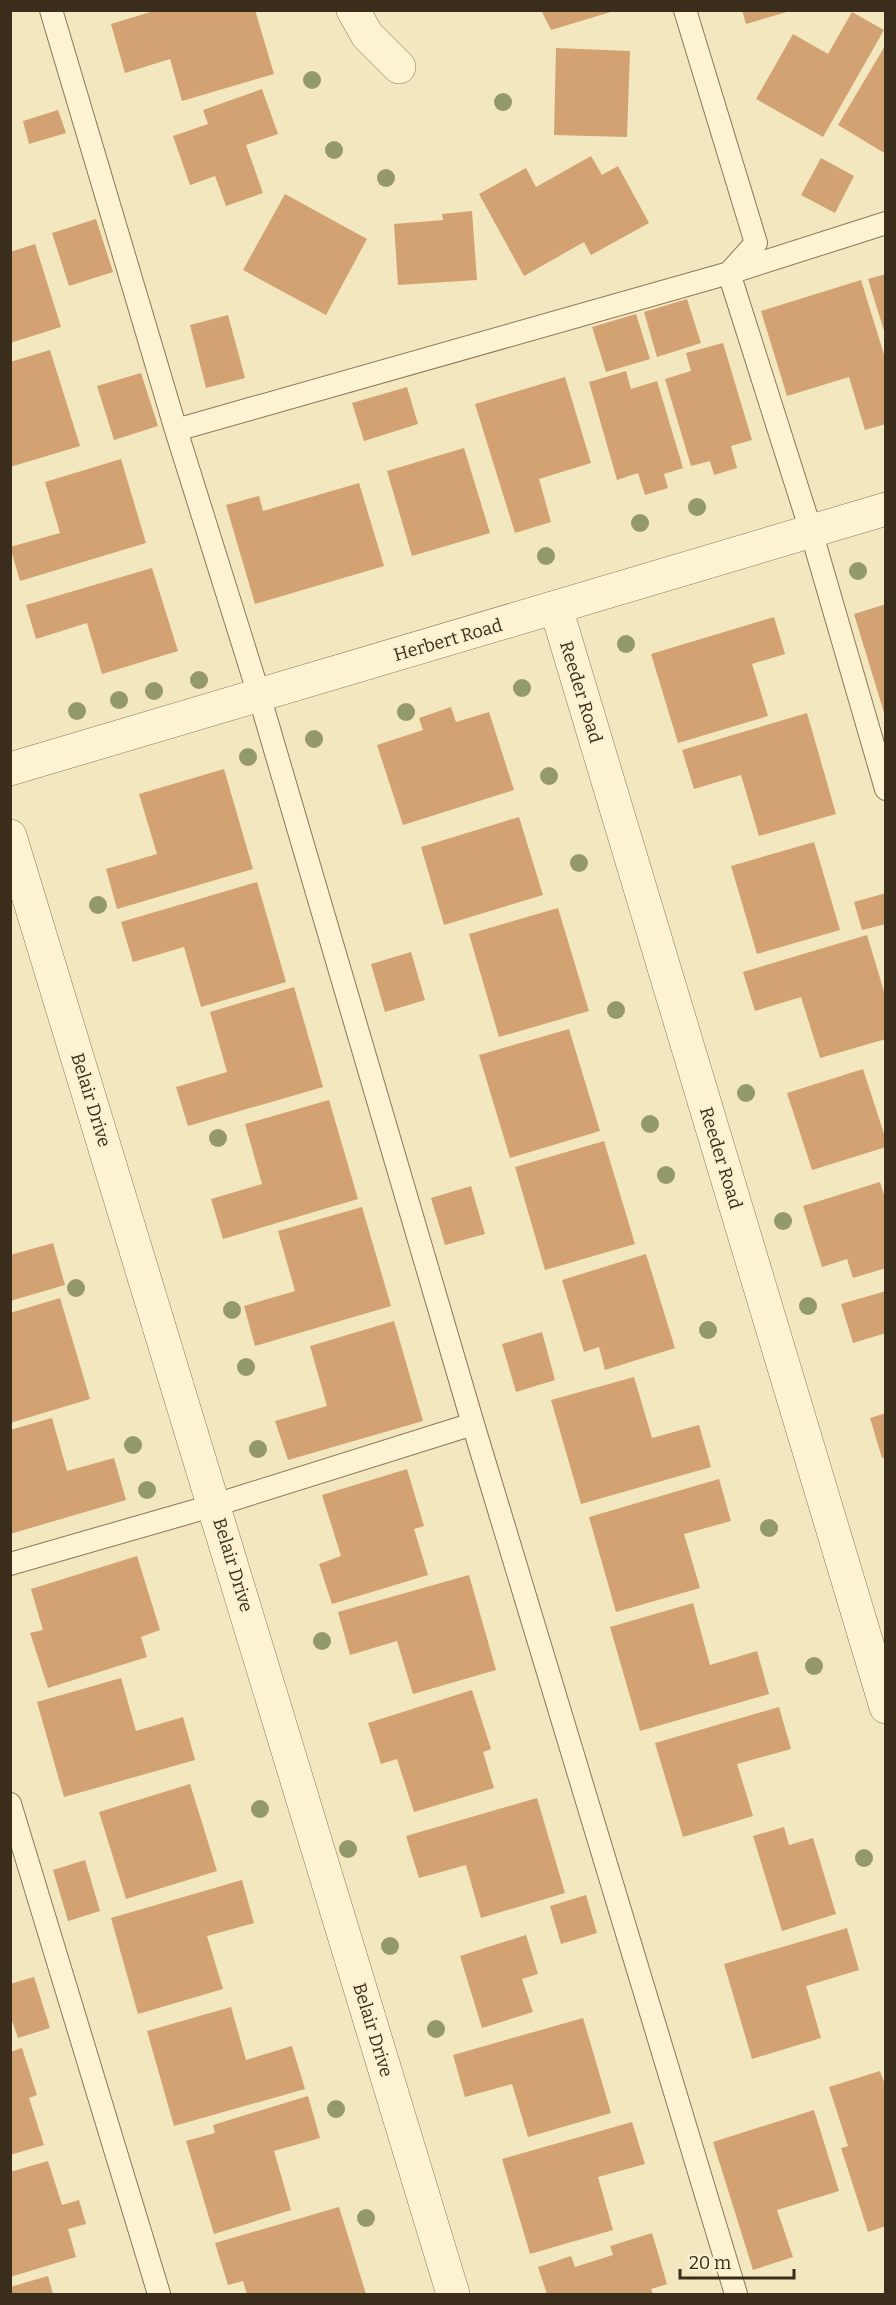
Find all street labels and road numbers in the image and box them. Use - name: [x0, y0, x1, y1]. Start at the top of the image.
- street label: Herbert Road: [391, 614, 505, 666]
- street label: Reeder Road: [555, 638, 607, 746]
- street label: Belair Drive: [66, 1050, 116, 1150]
- street label: Reeder Road: [695, 1104, 747, 1212]
- street label: Belair Drive: [208, 1515, 258, 1615]
- street label: Belair Drive: [348, 1980, 398, 2080]

